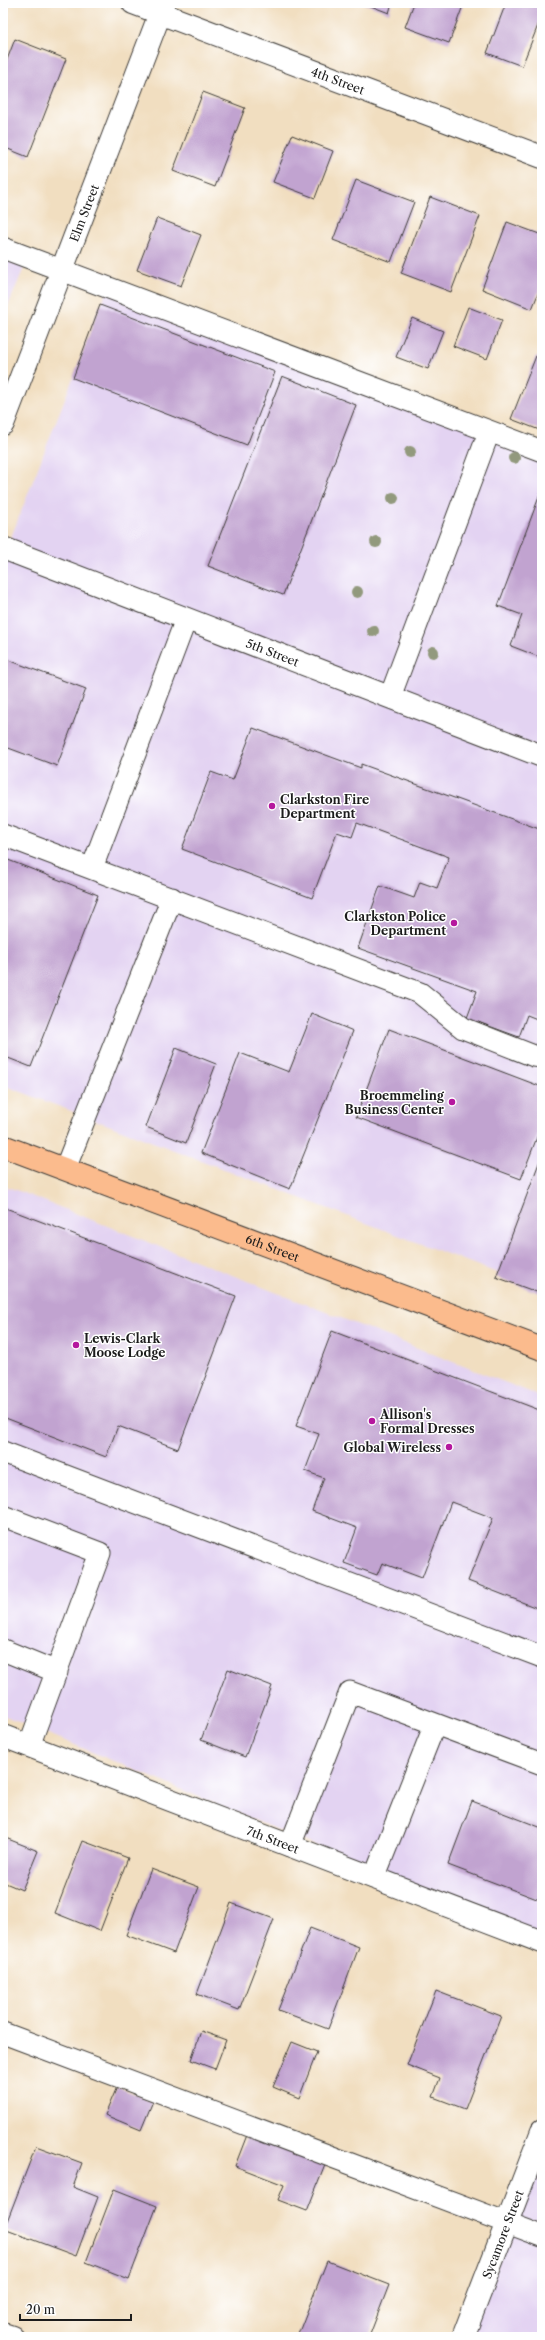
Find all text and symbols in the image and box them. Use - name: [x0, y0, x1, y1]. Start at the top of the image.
- street label: 4th Street: [309, 63, 367, 97]
- street label: Elm Street: [66, 181, 102, 244]
- street label: 5th Street: [244, 635, 302, 669]
- place label: Clarkston Fire Department: [280, 792, 369, 821]
- marker: Clarkston Fire Department: [267, 801, 277, 811]
- place label: Clarkston Police Department: [344, 909, 446, 938]
- marker: Clarkston Police Department: [449, 918, 459, 928]
- place label: Broemmeling Business Center: [345, 1088, 445, 1117]
- marker: Broemmeling Business Center: [447, 1097, 457, 1107]
- street label: 6th Street: [244, 1231, 302, 1265]
- place label: Lewis-Clark Moose Lodge: [84, 1331, 165, 1360]
- marker: Lewis-Clark Moose Lodge: [71, 1340, 81, 1350]
- place label: Allison's Formal Dresses: [379, 1407, 475, 1436]
- marker: Allison's Formal Dresses: [367, 1416, 377, 1426]
- place label: Global Wireless: [343, 1440, 441, 1455]
- marker: Global Wireless: [444, 1442, 454, 1452]
- street label: 7th Street: [245, 1822, 302, 1856]
- street label: Sycamore Street: [479, 2187, 526, 2281]
- scale bar: [20, 2296, 131, 2322]
- text: 20 m: [26, 2302, 55, 2317]

